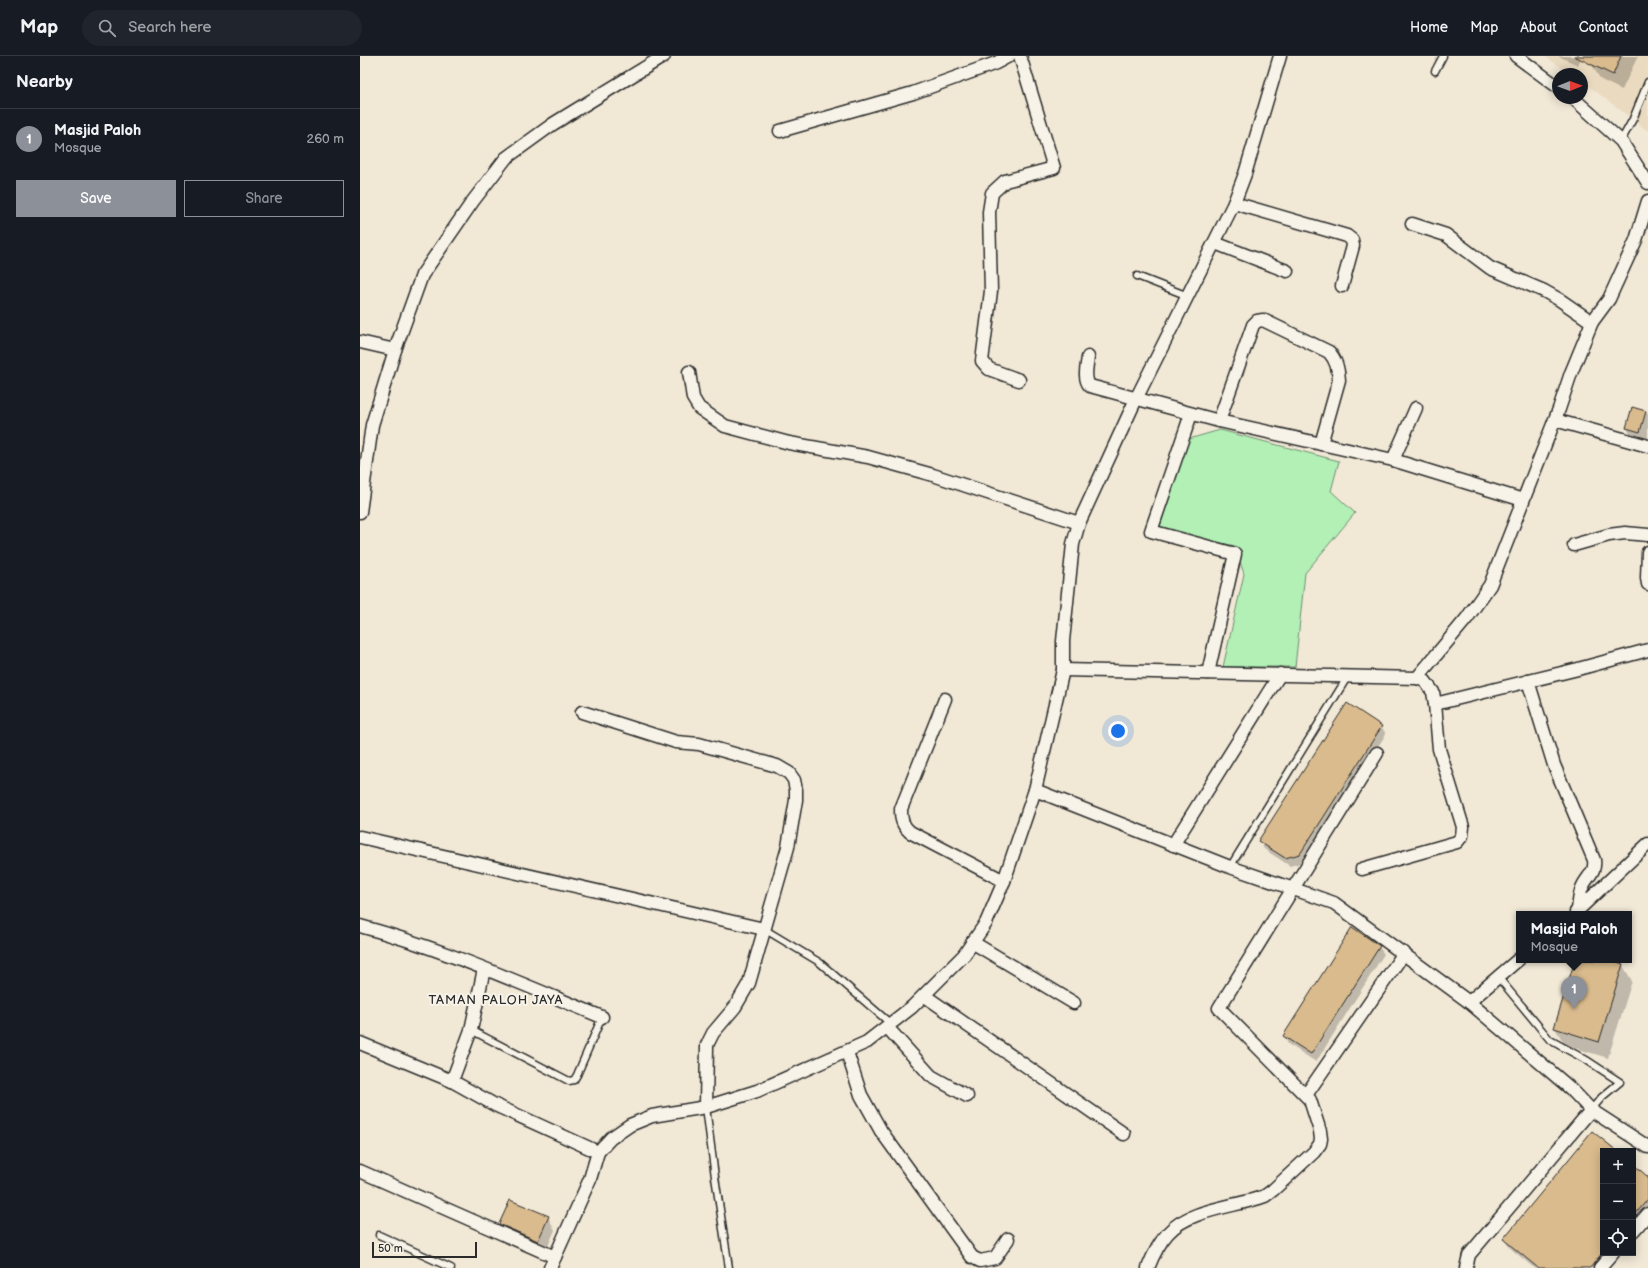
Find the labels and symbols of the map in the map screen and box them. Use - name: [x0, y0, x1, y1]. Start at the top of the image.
- north arrow: [1552, 68, 1588, 104]
- your location: [1108, 721, 1128, 741]
- pin: 1: [1561, 976, 1587, 1009]
- district label: TAMAN PALOH JAYA: [429, 992, 563, 1008]
- scale bar: [372, 1240, 477, 1259]

